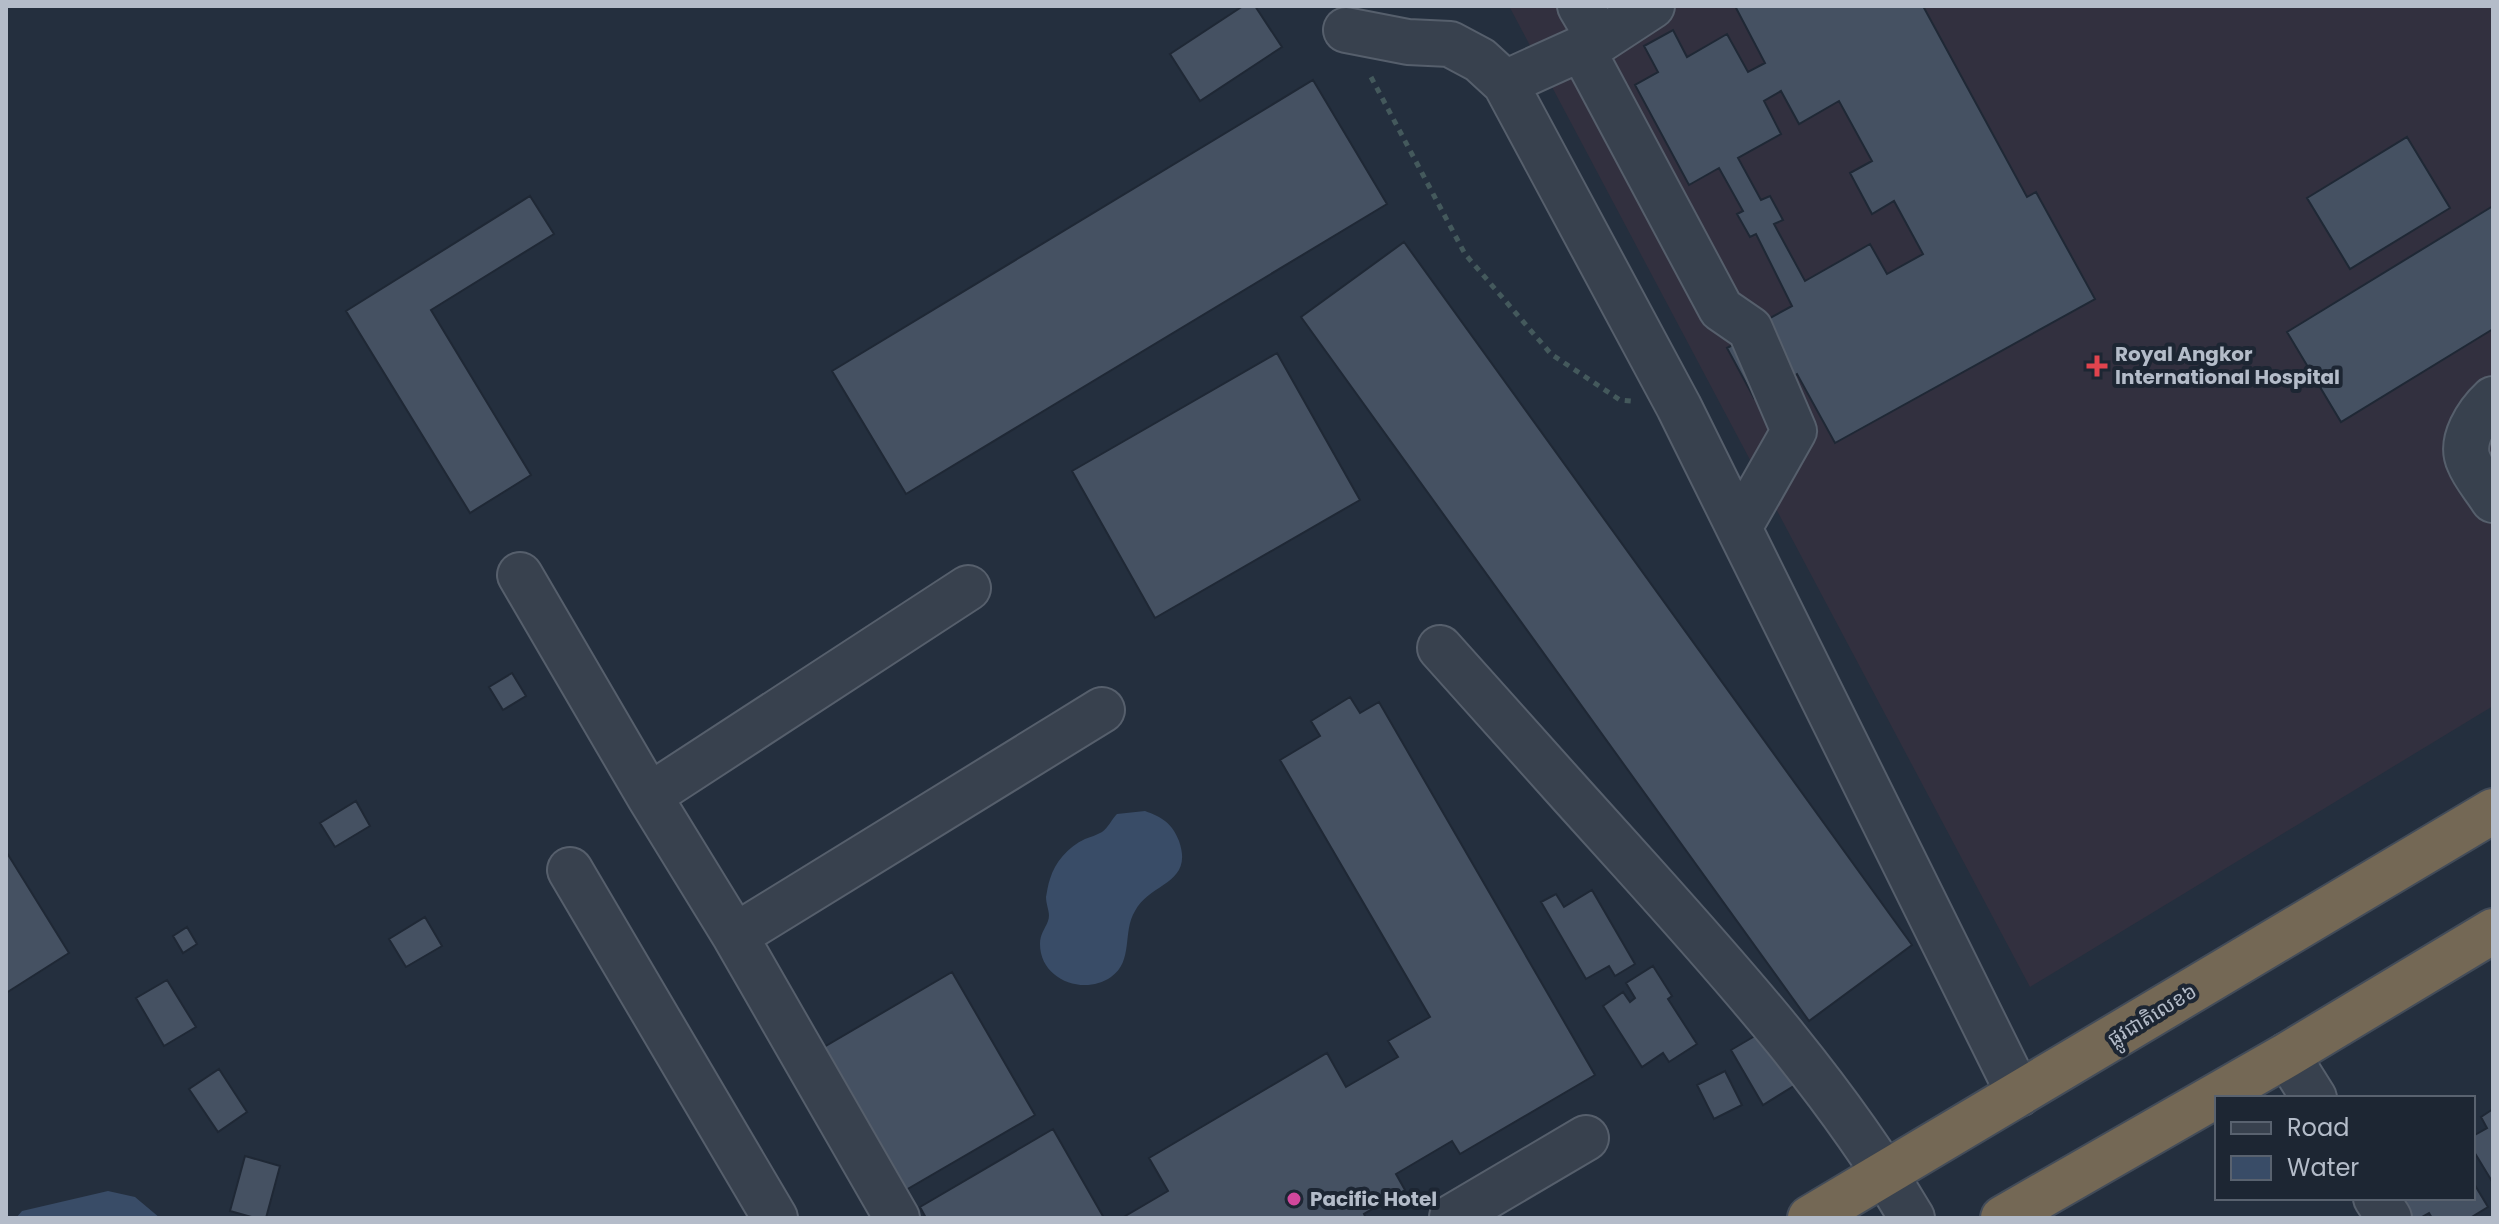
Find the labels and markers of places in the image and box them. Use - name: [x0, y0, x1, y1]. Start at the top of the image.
- place label: Royal Angkor International Hospital: [2115, 340, 2340, 391]
- marker: Royal Angkor International Hospital: [2086, 355, 2108, 377]
- place label: Pacific Hotel: [1310, 1185, 1437, 1213]
- marker: Pacific Hotel: [1285, 1190, 1303, 1208]

